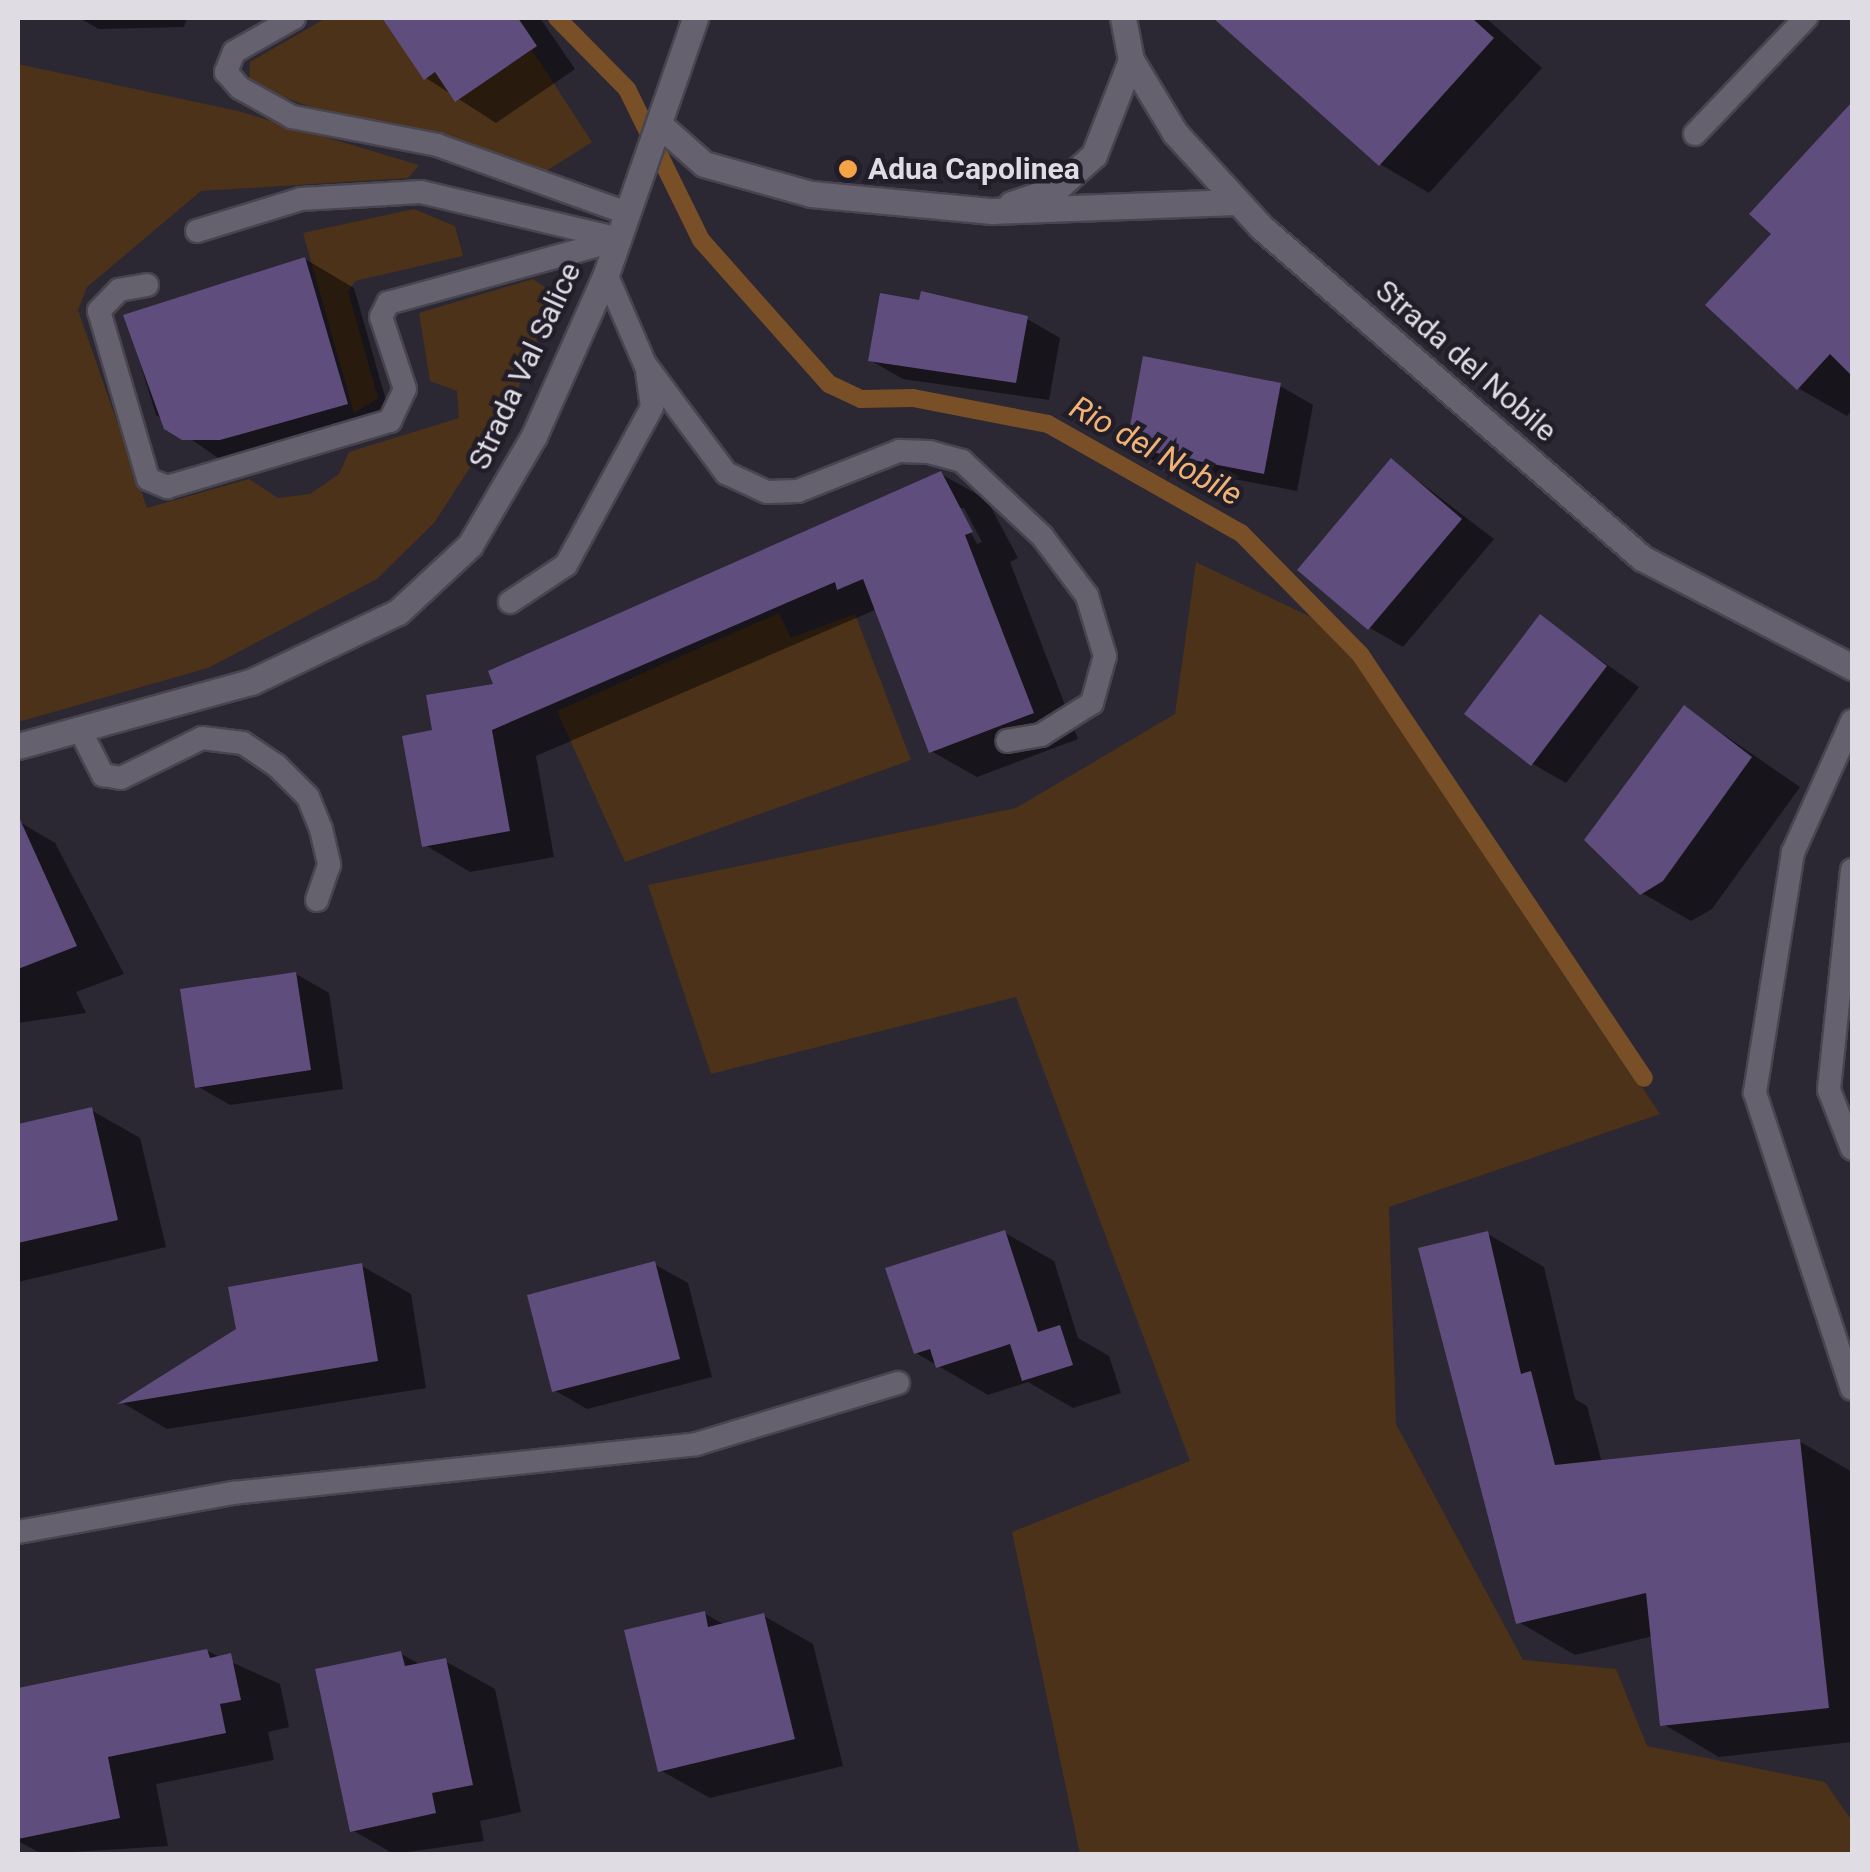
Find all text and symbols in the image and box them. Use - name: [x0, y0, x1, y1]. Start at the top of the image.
- place label: Adua Capolinea: [868, 151, 1080, 187]
- marker: Adua Capolinea: [837, 158, 859, 180]
- street label: Strada Val Salice: [461, 257, 589, 475]
- street label: Strada del Nobile: [1368, 273, 1564, 449]
- water label: Rio del Nobile: [1063, 388, 1249, 514]

